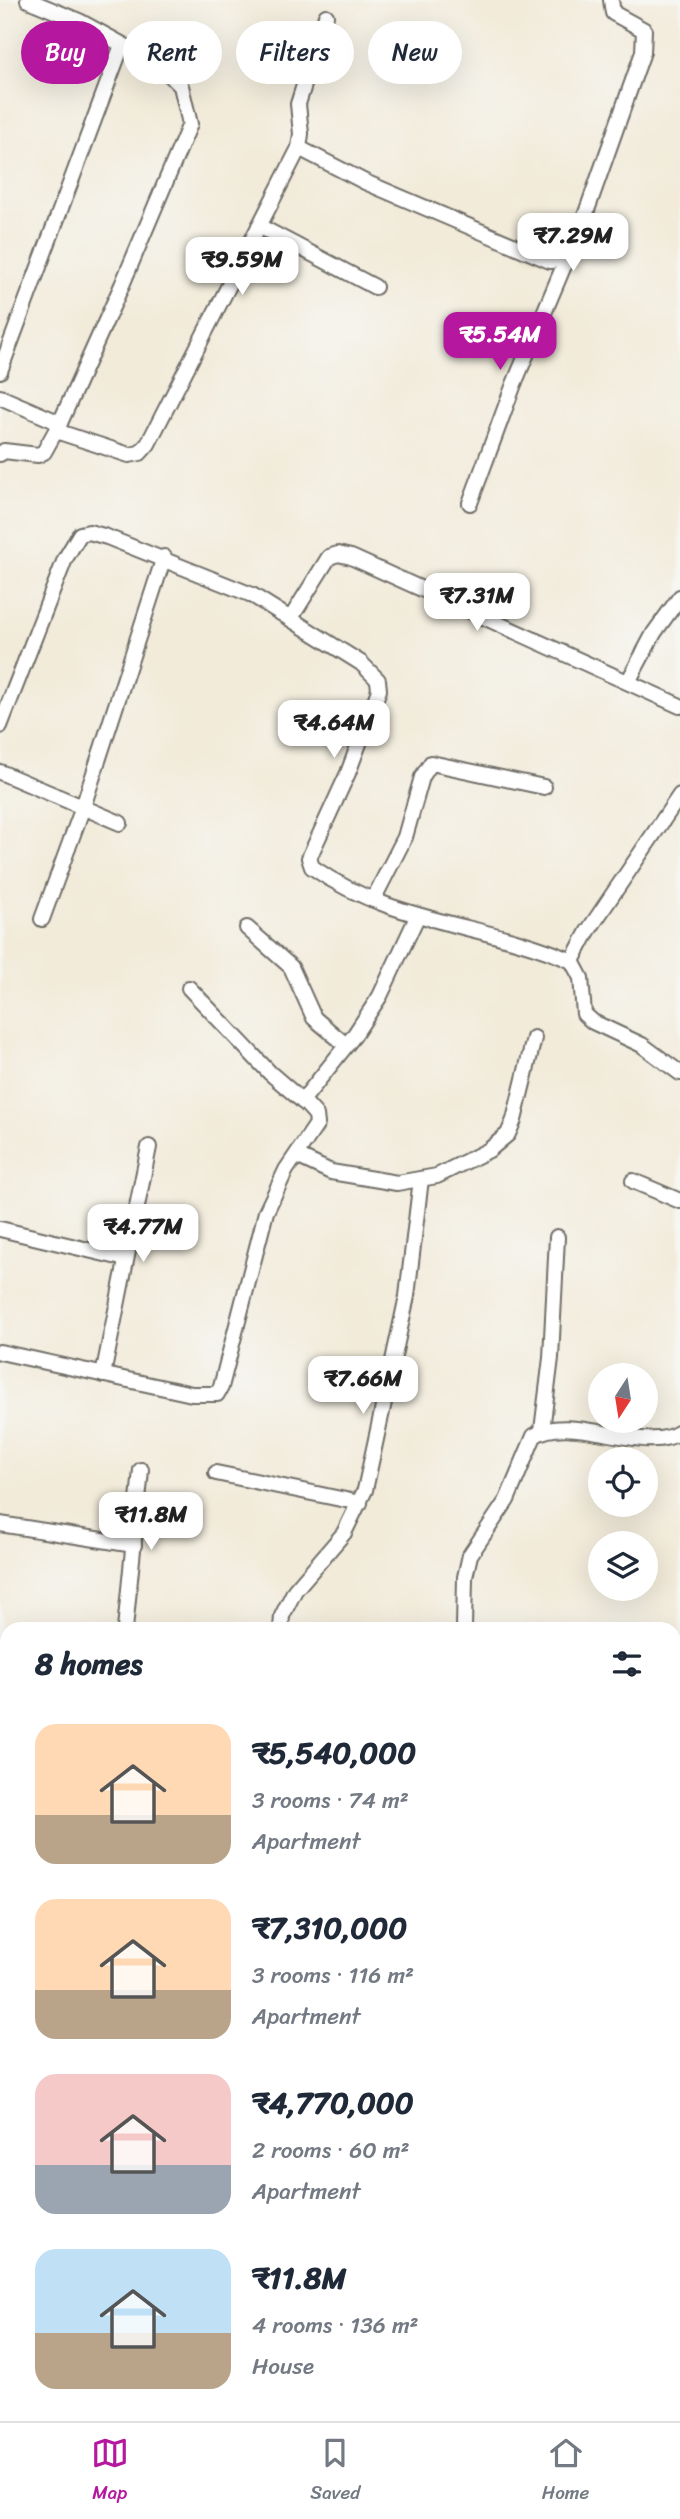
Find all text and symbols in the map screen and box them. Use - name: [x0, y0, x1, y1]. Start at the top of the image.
- chip: Buy: [21, 21, 109, 84]
- chip: Rent: [123, 21, 222, 84]
- chip: Filters: [236, 21, 354, 84]
- chip: New: [368, 21, 462, 84]
- pin: ₹7.29M: [516, 214, 630, 273]
- text: ₹7.29M: [533, 215, 613, 256]
- pin: ₹9.59M: [185, 238, 299, 297]
- text: ₹9.59M: [202, 239, 282, 280]
- pin: ₹5.54M: [443, 312, 557, 372]
- text: ₹5.54M: [459, 314, 541, 355]
- pin: ₹7.31M: [420, 574, 534, 633]
- text: ₹7.31M: [440, 575, 514, 616]
- pin: ₹4.64M: [277, 700, 391, 760]
- text: ₹4.64M: [294, 702, 374, 743]
- pin: ₹4.77M: [86, 1204, 200, 1264]
- text: ₹4.77M: [103, 1206, 183, 1247]
- pin: ₹7.66M: [306, 1356, 420, 1416]
- text: ₹7.66M: [324, 1358, 402, 1399]
- north arrow: [588, 1363, 658, 1433]
- map controls: [588, 1363, 658, 1601]
- button: locate: [588, 1447, 658, 1517]
- pin: ₹11.8M: [94, 1492, 208, 1552]
- text: ₹11.8M: [115, 1494, 187, 1535]
- button: layers: [588, 1531, 658, 1601]
- text: 8 homes: [35, 1637, 143, 1691]
- icon: filters: [608, 1645, 646, 1683]
- text: ₹5,540,000: [252, 1726, 416, 1780]
- icon: home: [91, 1752, 175, 1836]
- text: 3 rooms · 74 m²: [252, 1780, 409, 1821]
- text: Apartment: [252, 1821, 361, 1862]
- text: ₹7,310,000: [252, 1901, 407, 1955]
- icon: home: [91, 1927, 175, 2011]
- text: 3 rooms · 116 m²: [252, 1955, 414, 1996]
- text: Apartment: [252, 1996, 361, 2037]
- text: ₹4,770,000: [252, 2076, 414, 2130]
- icon: home: [91, 2102, 175, 2186]
- text: 2 rooms · 60 m²: [252, 2130, 410, 2171]
- text: Apartment: [252, 2171, 361, 2212]
- text: ₹11.8M: [252, 2251, 346, 2305]
- icon: home: [91, 2277, 175, 2361]
- text: 4 rooms · 136 m²: [252, 2305, 419, 2346]
- text: House: [252, 2346, 314, 2387]
- tab: Map: [91, 2434, 129, 2509]
- tab: Saved: [310, 2434, 360, 2509]
- tab: Home: [542, 2434, 589, 2509]

